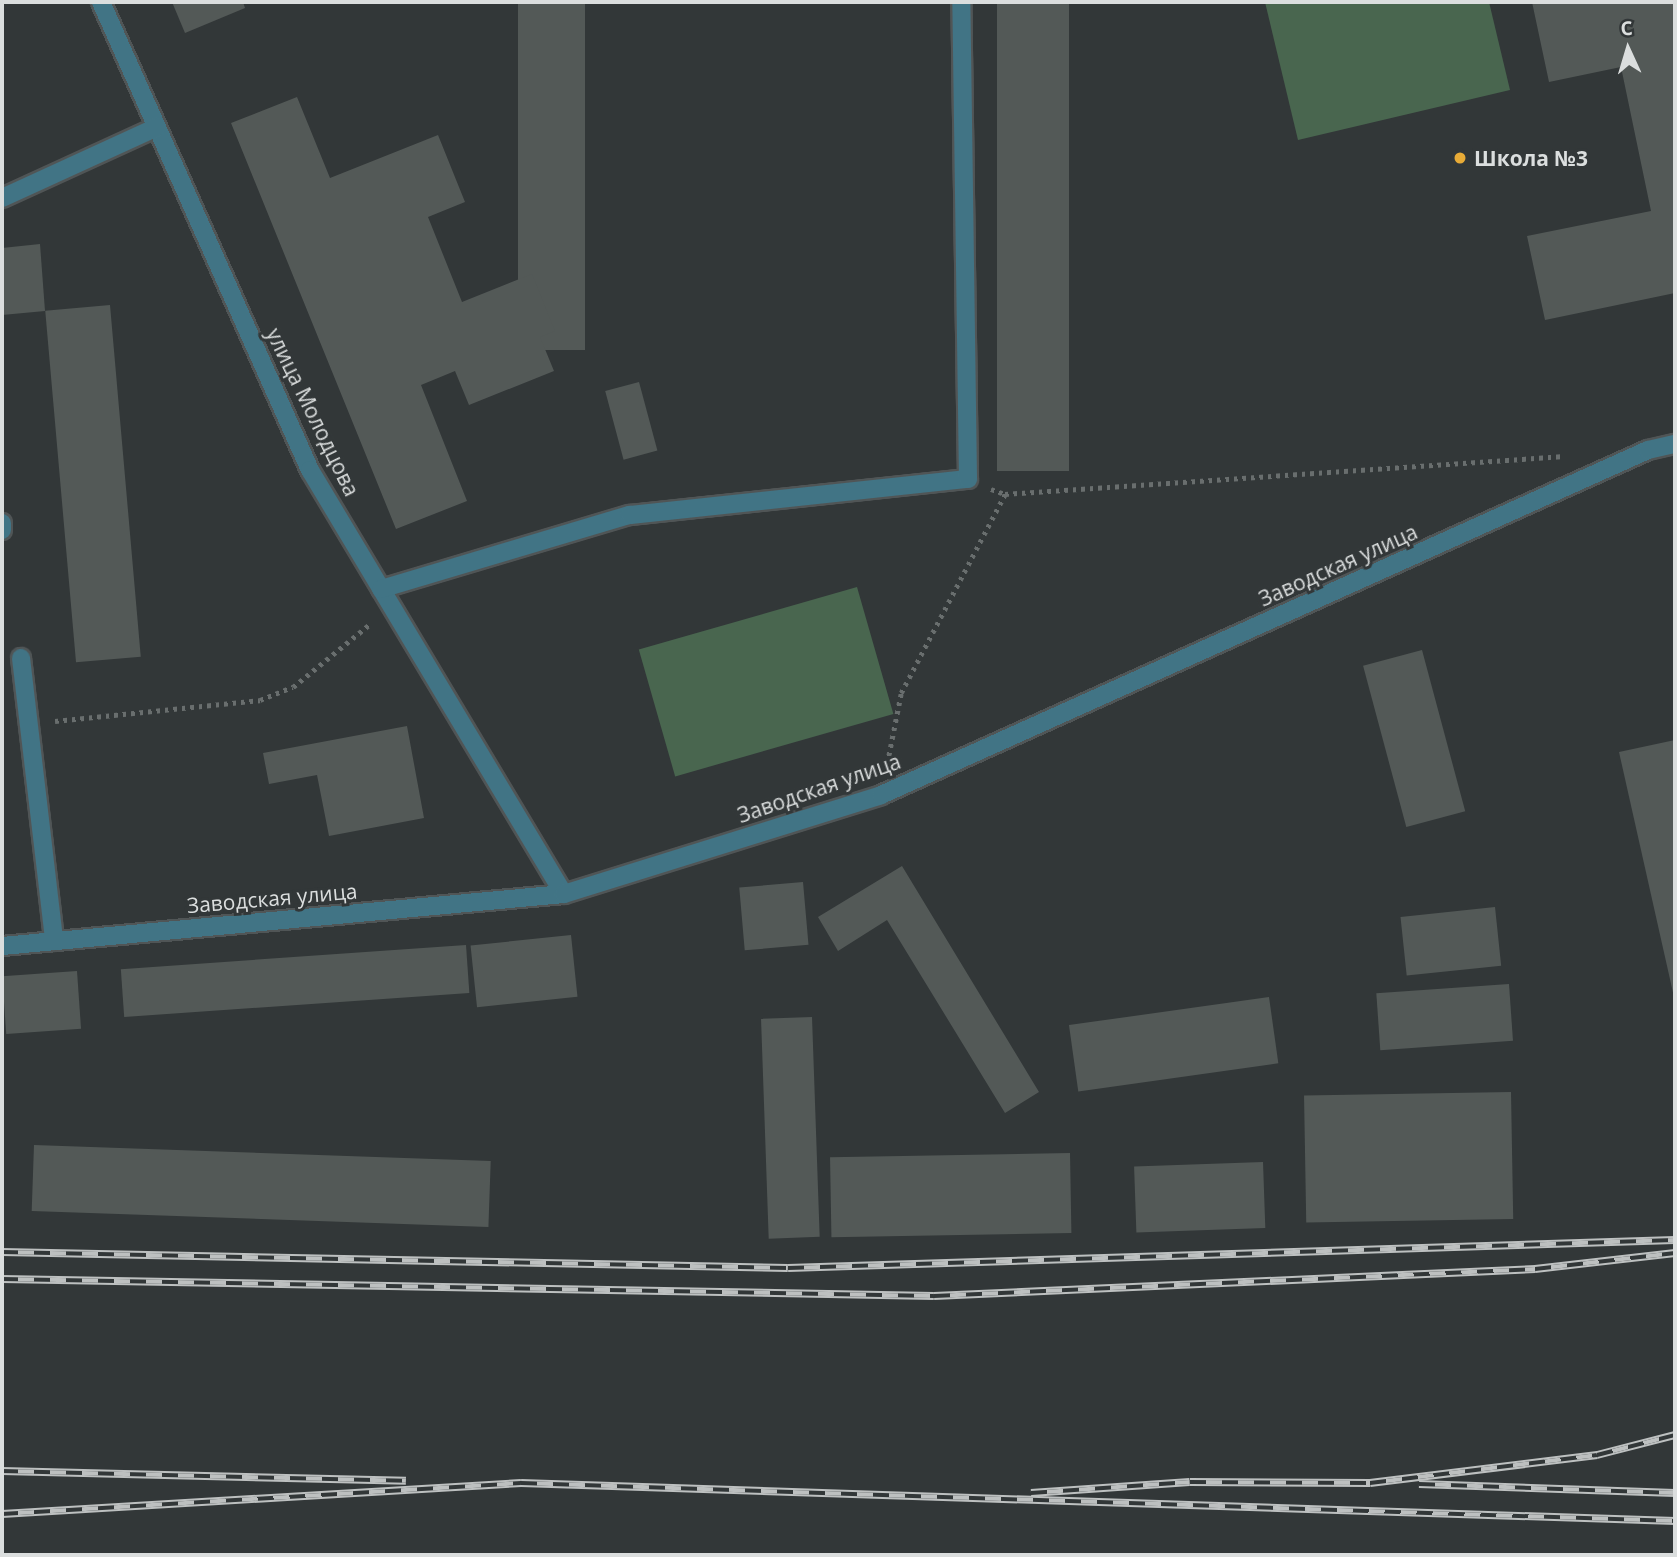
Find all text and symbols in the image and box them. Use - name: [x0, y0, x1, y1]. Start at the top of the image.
- north arrow: [1593, 14, 1663, 84]
- text: С: [1620, 15, 1633, 41]
- place label: Школа №3: [1474, 145, 1588, 171]
- marker: Школа №3: [1452, 150, 1468, 166]
- street label: улица Молодцова: [261, 324, 365, 500]
- street label: Заводская улица: [1255, 519, 1421, 611]
- street label: Заводская улица: [734, 748, 904, 828]
- street label: Заводская улица: [186, 878, 358, 918]

